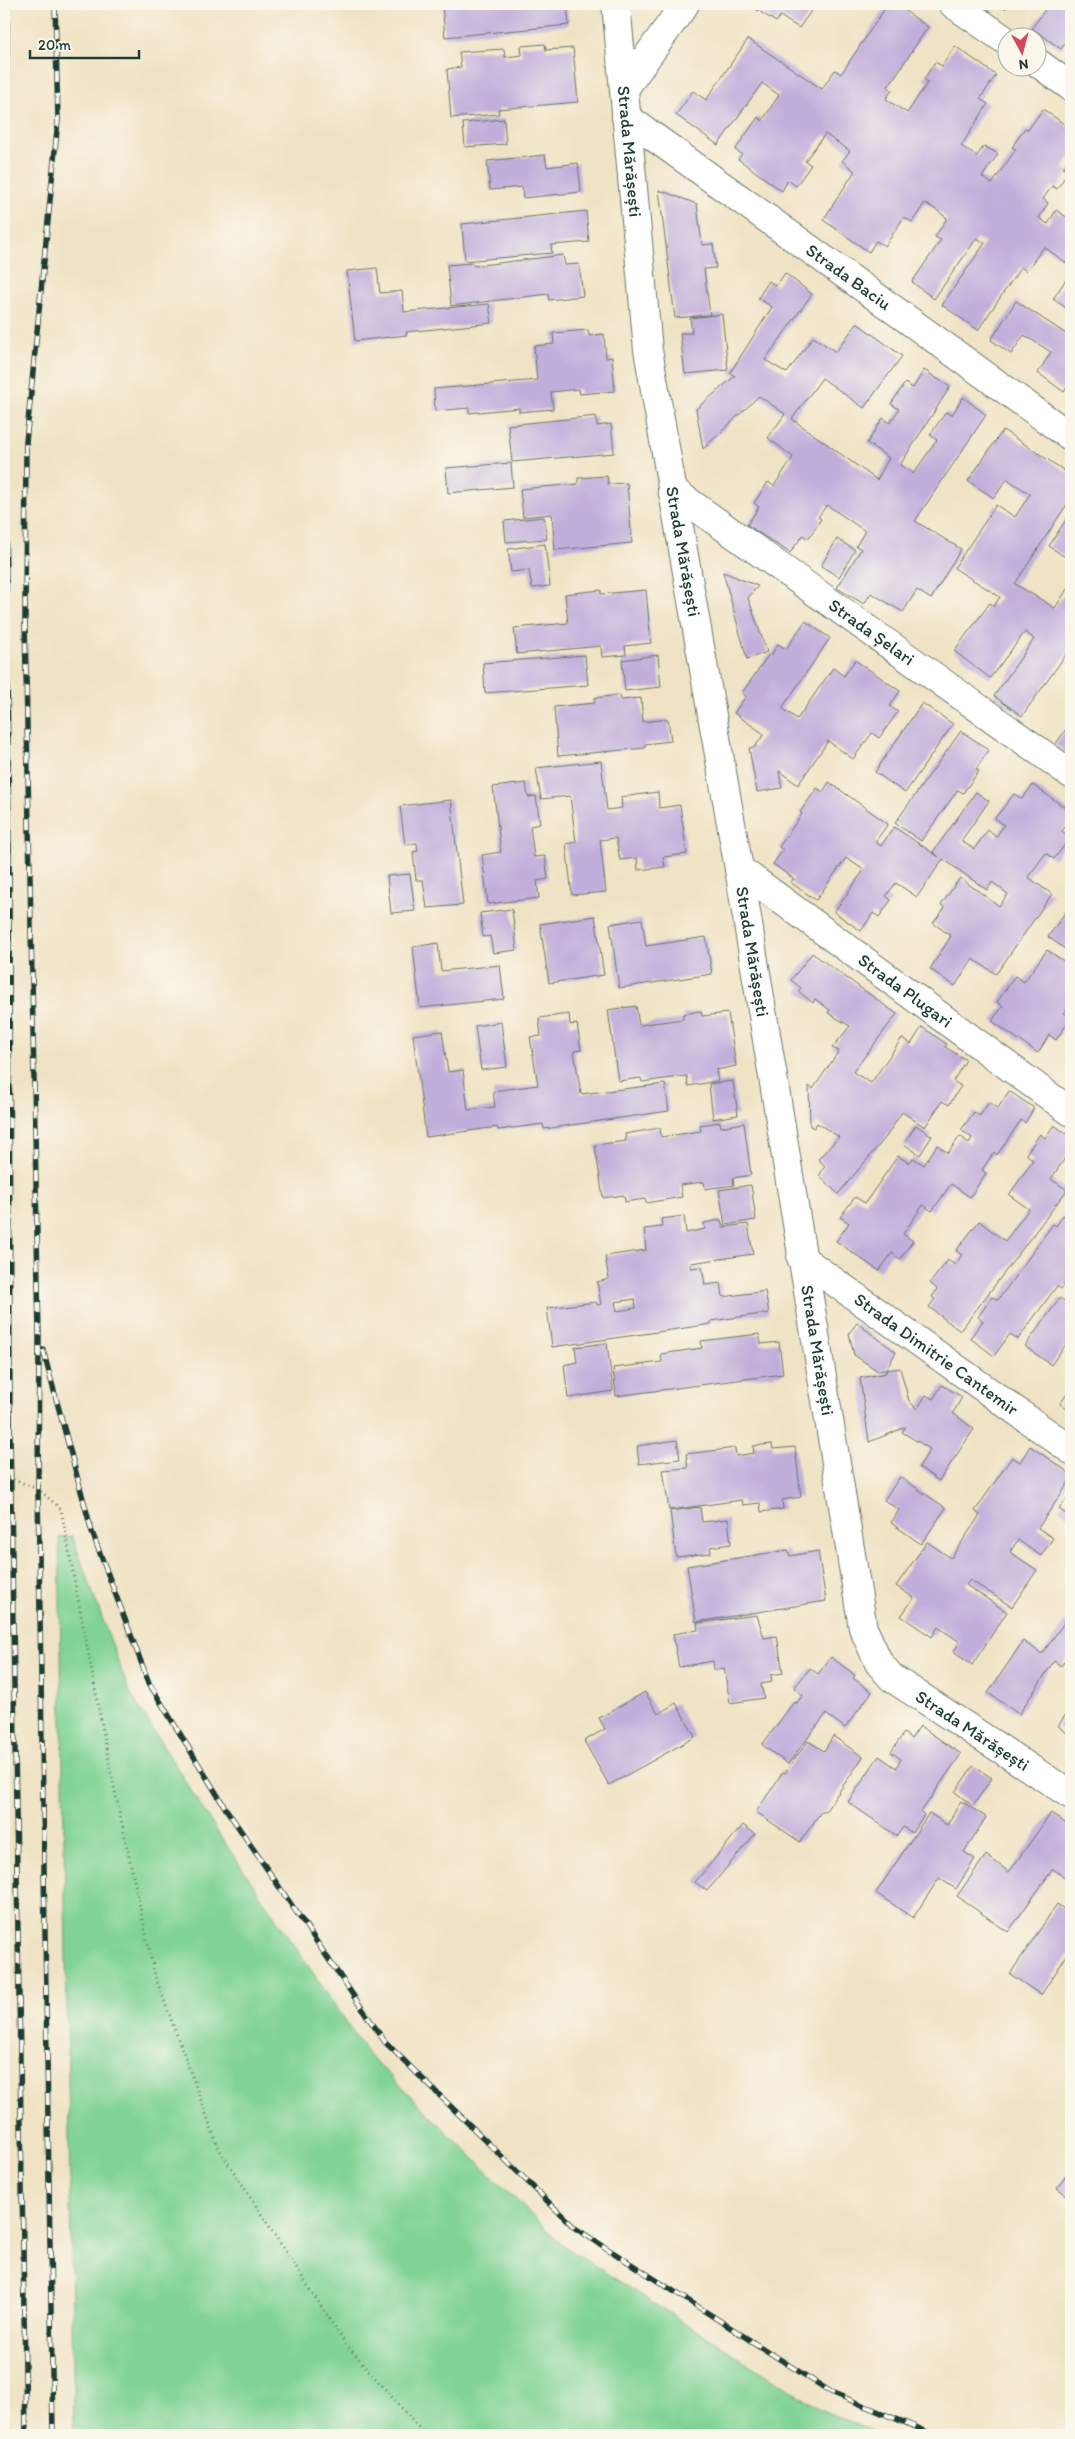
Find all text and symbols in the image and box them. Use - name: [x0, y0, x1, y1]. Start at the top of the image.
- scale bar: [30, 28, 139, 60]
- north arrow: [998, 28, 1048, 78]
- text: 20 m: [38, 36, 72, 54]
- text: N: [1018, 55, 1029, 73]
- street label: Strada Mărășești: [613, 85, 647, 218]
- street label: Strada Baciu: [802, 239, 895, 315]
- street label: Strada Mărășești: [661, 485, 706, 618]
- street label: Strada Șelari: [824, 594, 919, 670]
- street label: Strada Mărășești: [731, 885, 774, 1018]
- street label: Strada Plugari: [854, 949, 957, 1032]
- street label: Strada Mărășești: [796, 1283, 839, 1417]
- street label: Strada Dimitrie Cantemir: [850, 1288, 1023, 1421]
- street label: Strada Mărășești: [911, 1685, 1034, 1776]

